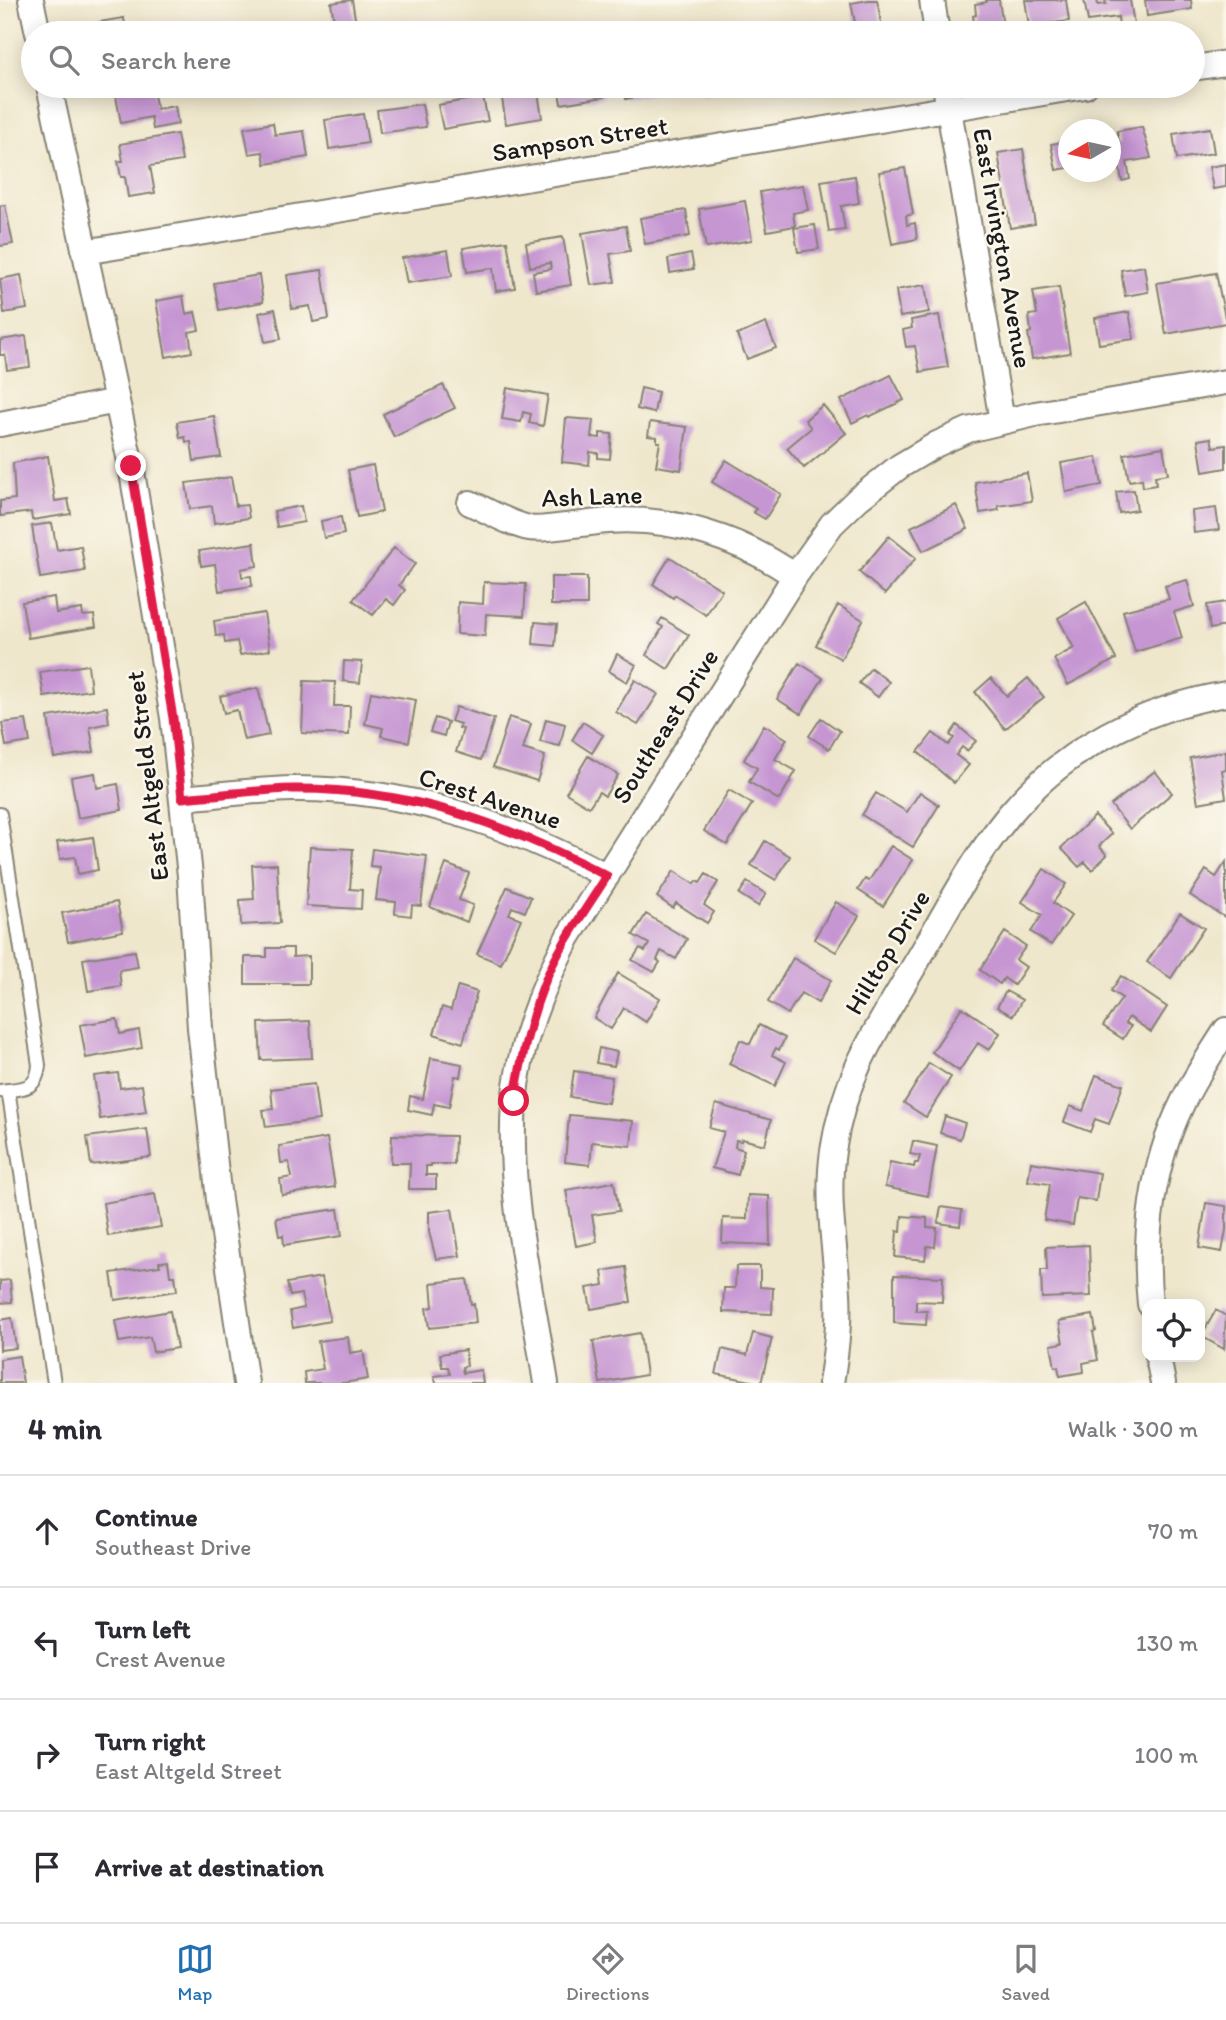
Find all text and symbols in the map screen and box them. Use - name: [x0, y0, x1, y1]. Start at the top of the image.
- search box: [21, 21, 1205, 98]
- icon: search: [45, 41, 83, 79]
- text: Search here: [101, 44, 231, 76]
- street label: Sampson Street: [490, 109, 670, 169]
- north arrow: [1058, 119, 1121, 182]
- street label: East Irvington Avenue: [966, 125, 1040, 371]
- route end: [115, 450, 146, 481]
- street label: Ash Lane: [541, 478, 643, 514]
- street label: Southeast Drive: [605, 643, 725, 809]
- street label: East Altgeld Street: [118, 669, 176, 883]
- street label: Crest Avenue: [415, 760, 565, 836]
- street label: Hilltop Drive: [837, 884, 937, 1020]
- route start: [498, 1085, 529, 1116]
- map controls: [1142, 1299, 1205, 1362]
- button: locate: [1142, 1299, 1205, 1362]
- text: 4 min: [28, 1410, 102, 1447]
- text: Walk · 300 m: [1068, 1415, 1198, 1443]
- text: Continue: [95, 1501, 198, 1533]
- icon: ahead: [28, 1512, 66, 1550]
- text: 70 m: [1148, 1517, 1198, 1545]
- text: Southeast Drive: [95, 1533, 251, 1561]
- text: Turn left: [95, 1613, 191, 1645]
- icon: left: [28, 1624, 66, 1662]
- text: 130 m: [1136, 1629, 1198, 1657]
- text: Crest Avenue: [95, 1645, 226, 1673]
- text: Turn right: [95, 1725, 206, 1757]
- icon: right: [28, 1736, 66, 1774]
- text: 100 m: [1134, 1741, 1198, 1769]
- text: East Altgeld Street: [95, 1757, 282, 1785]
- icon: arrive: [28, 1848, 66, 1886]
- text: Arrive at destination: [95, 1851, 324, 1883]
- tab: Map: [176, 1940, 214, 2005]
- tab: Directions: [566, 1940, 650, 2005]
- tab: Saved: [1002, 1940, 1050, 2005]

